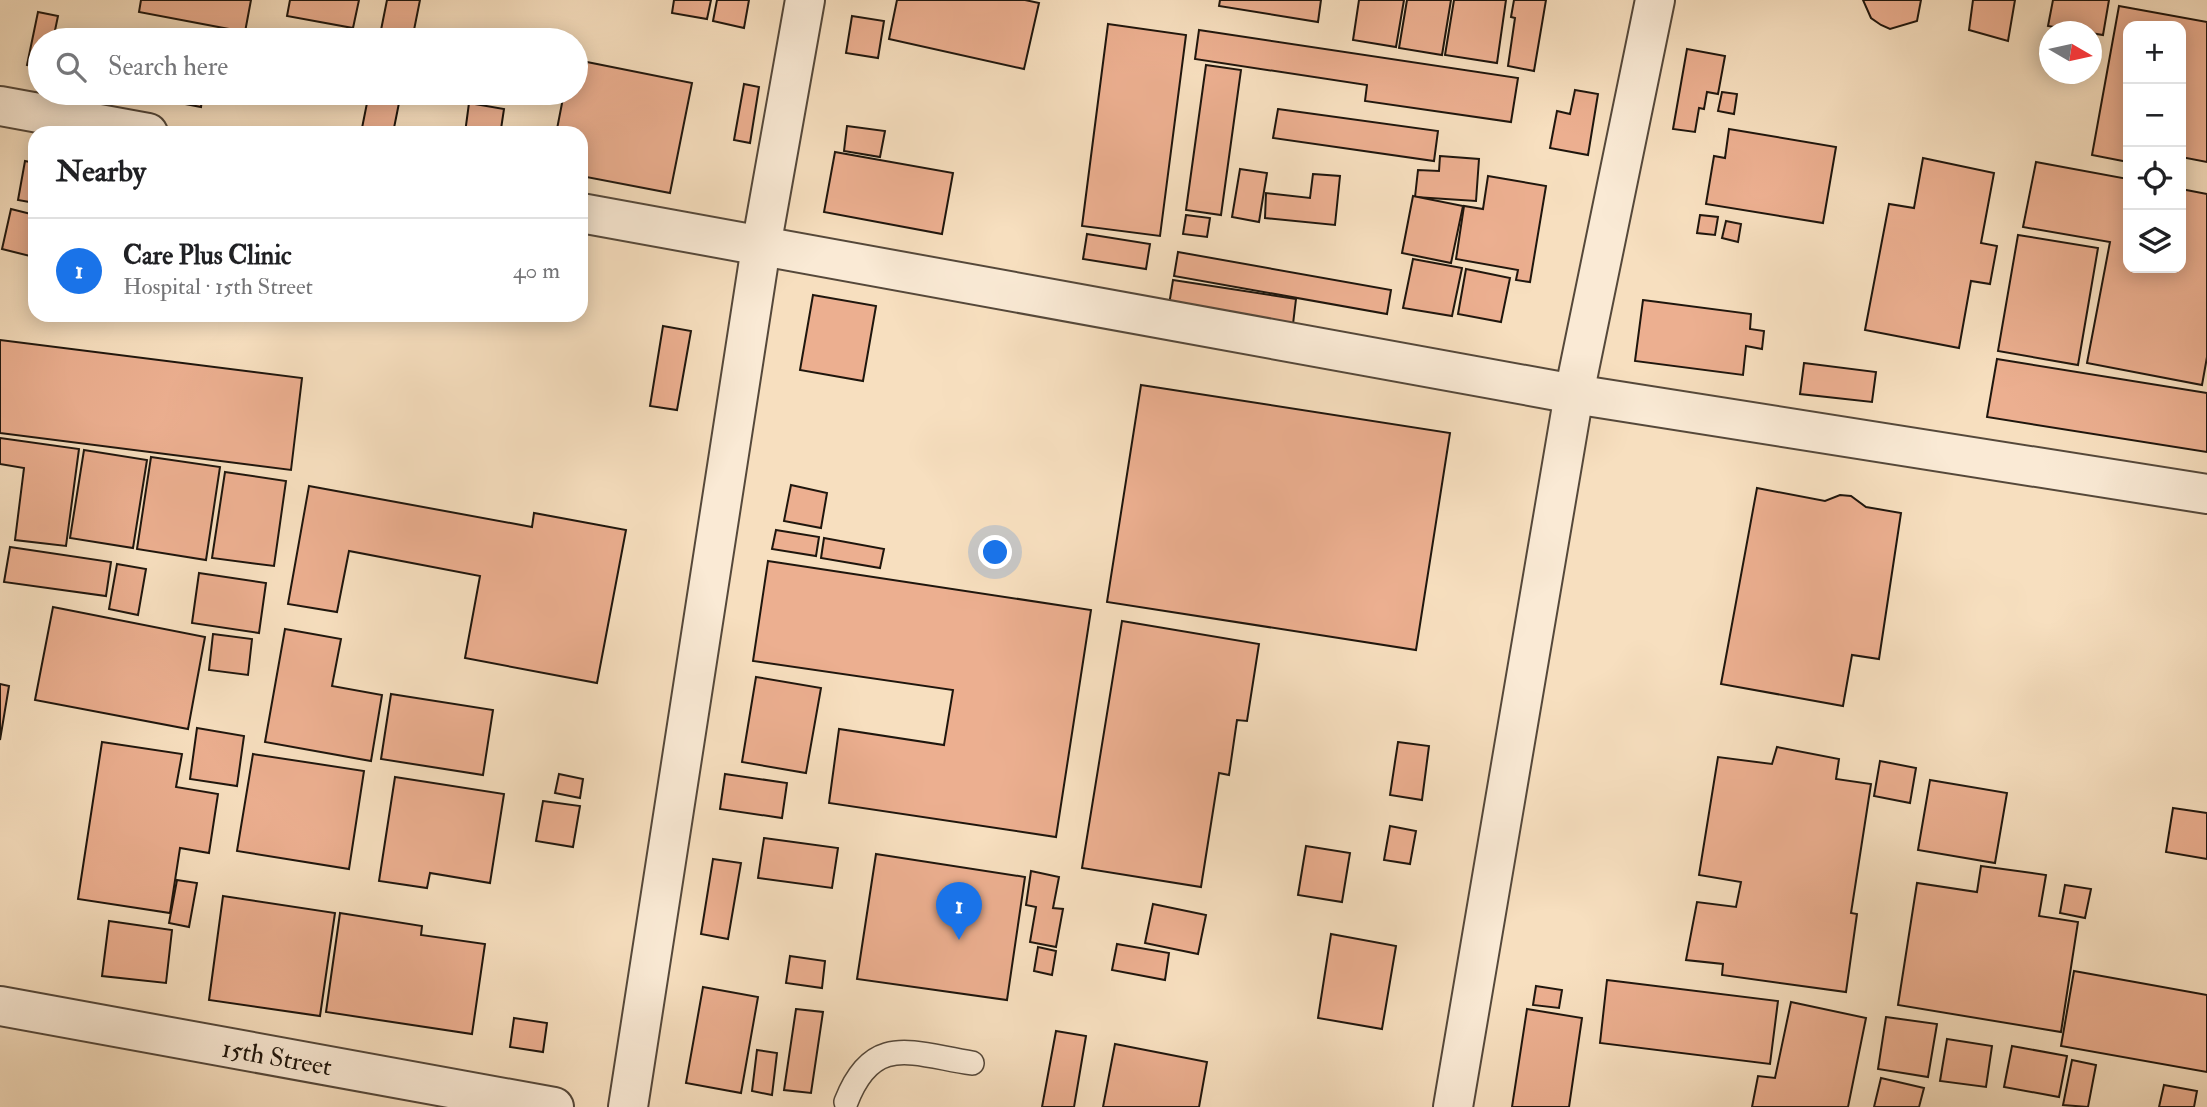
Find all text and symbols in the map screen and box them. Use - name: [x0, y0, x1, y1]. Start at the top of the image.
- north arrow: [2039, 21, 2102, 84]
- map controls: [2123, 21, 2186, 273]
- button: +: [2123, 21, 2186, 84]
- search box: [28, 28, 588, 105]
- icon: search: [52, 48, 90, 86]
- text: Search here: [108, 51, 228, 83]
- button: −: [2123, 84, 2186, 147]
- button: locate: [2123, 147, 2186, 210]
- text: Nearby: [56, 153, 146, 190]
- button: layers: [2123, 210, 2186, 273]
- text: Care Plus Clinic: [123, 240, 292, 272]
- text: 1: [75, 256, 83, 285]
- text: 40 m: [513, 256, 560, 285]
- text: Hospital · 15th Street: [123, 272, 313, 301]
- your location: [978, 535, 1012, 569]
- pin: 1: [936, 882, 982, 940]
- street label: 15th Street: [219, 1033, 334, 1083]

